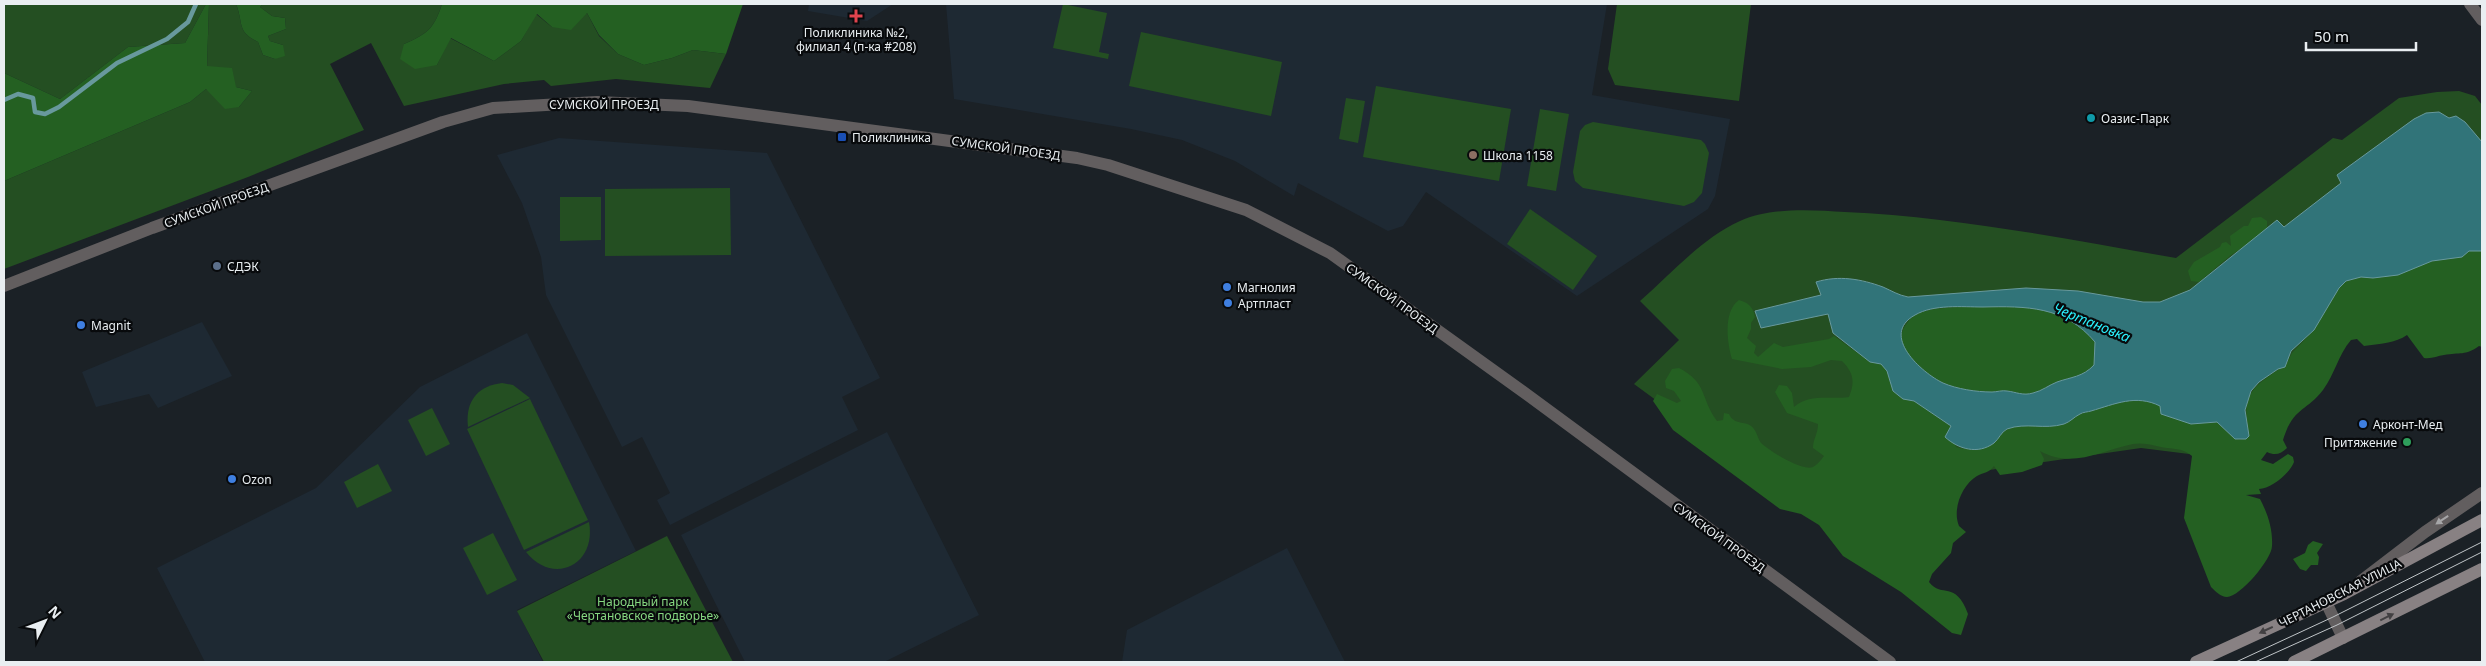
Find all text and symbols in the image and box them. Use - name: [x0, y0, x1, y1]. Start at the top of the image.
- marker: Поликлиника №2, филиал 4 (п-ка #208): [849, 9, 863, 23]
- scale bar: [2306, 20, 2416, 52]
- place label: Поликлиника №2, филиал 4 (п-ка #208): [796, 24, 917, 55]
- text: 50 m: [2314, 26, 2349, 46]
- street label: СУМСКОЙ ПРОЕЗД: [549, 96, 659, 113]
- place label: Оазис-Парк: [2101, 110, 2170, 127]
- marker: Оазис-Парк: [2085, 112, 2097, 124]
- place label: Поликлиника: [852, 129, 931, 146]
- marker: Поликлиника: [836, 131, 848, 143]
- street label: СУМСКОЙ ПРОЕЗД: [950, 132, 1062, 164]
- place label: Школа 1158: [1483, 147, 1553, 164]
- marker: Школа 1158: [1467, 149, 1479, 161]
- street label: СУМСКОЙ ПРОЕЗД: [162, 178, 271, 232]
- place label: СДЭК: [227, 258, 259, 275]
- street label: СУМСКОЙ ПРОЕЗД: [1343, 259, 1442, 337]
- marker: СДЭК: [211, 260, 223, 272]
- place label: Магнолия: [1237, 279, 1296, 296]
- marker: Магнолия: [1221, 281, 1233, 293]
- place label: Артпласт: [1238, 295, 1291, 312]
- marker: Артпласт: [1222, 297, 1234, 309]
- water label: Чертановка: [2051, 298, 2133, 346]
- place label: Magnit: [91, 317, 132, 334]
- marker: Magnit: [75, 319, 87, 331]
- place label: Арконт-Мед: [2373, 416, 2443, 433]
- marker: Арконт-Мед: [2357, 418, 2369, 430]
- place label: Притяжение: [2324, 434, 2397, 451]
- marker: Притяжение: [2401, 436, 2413, 448]
- place label: Ozon: [242, 471, 272, 488]
- marker: Ozon: [226, 473, 238, 485]
- street label: СУМСКОЙ ПРОЕЗД: [1670, 498, 1769, 576]
- one-way arrow: [2435, 515, 2449, 525]
- street label: ЧЕРТАНОВСКАЯ УЛИЦА: [2276, 555, 2404, 631]
- park label: Народный парк «Чертановское подворье»: [567, 593, 719, 624]
- north arrow: [20, 596, 70, 646]
- text: N: [44, 601, 66, 623]
- one-way arrow: [2380, 613, 2394, 621]
- one-way arrow: [2259, 627, 2273, 635]

